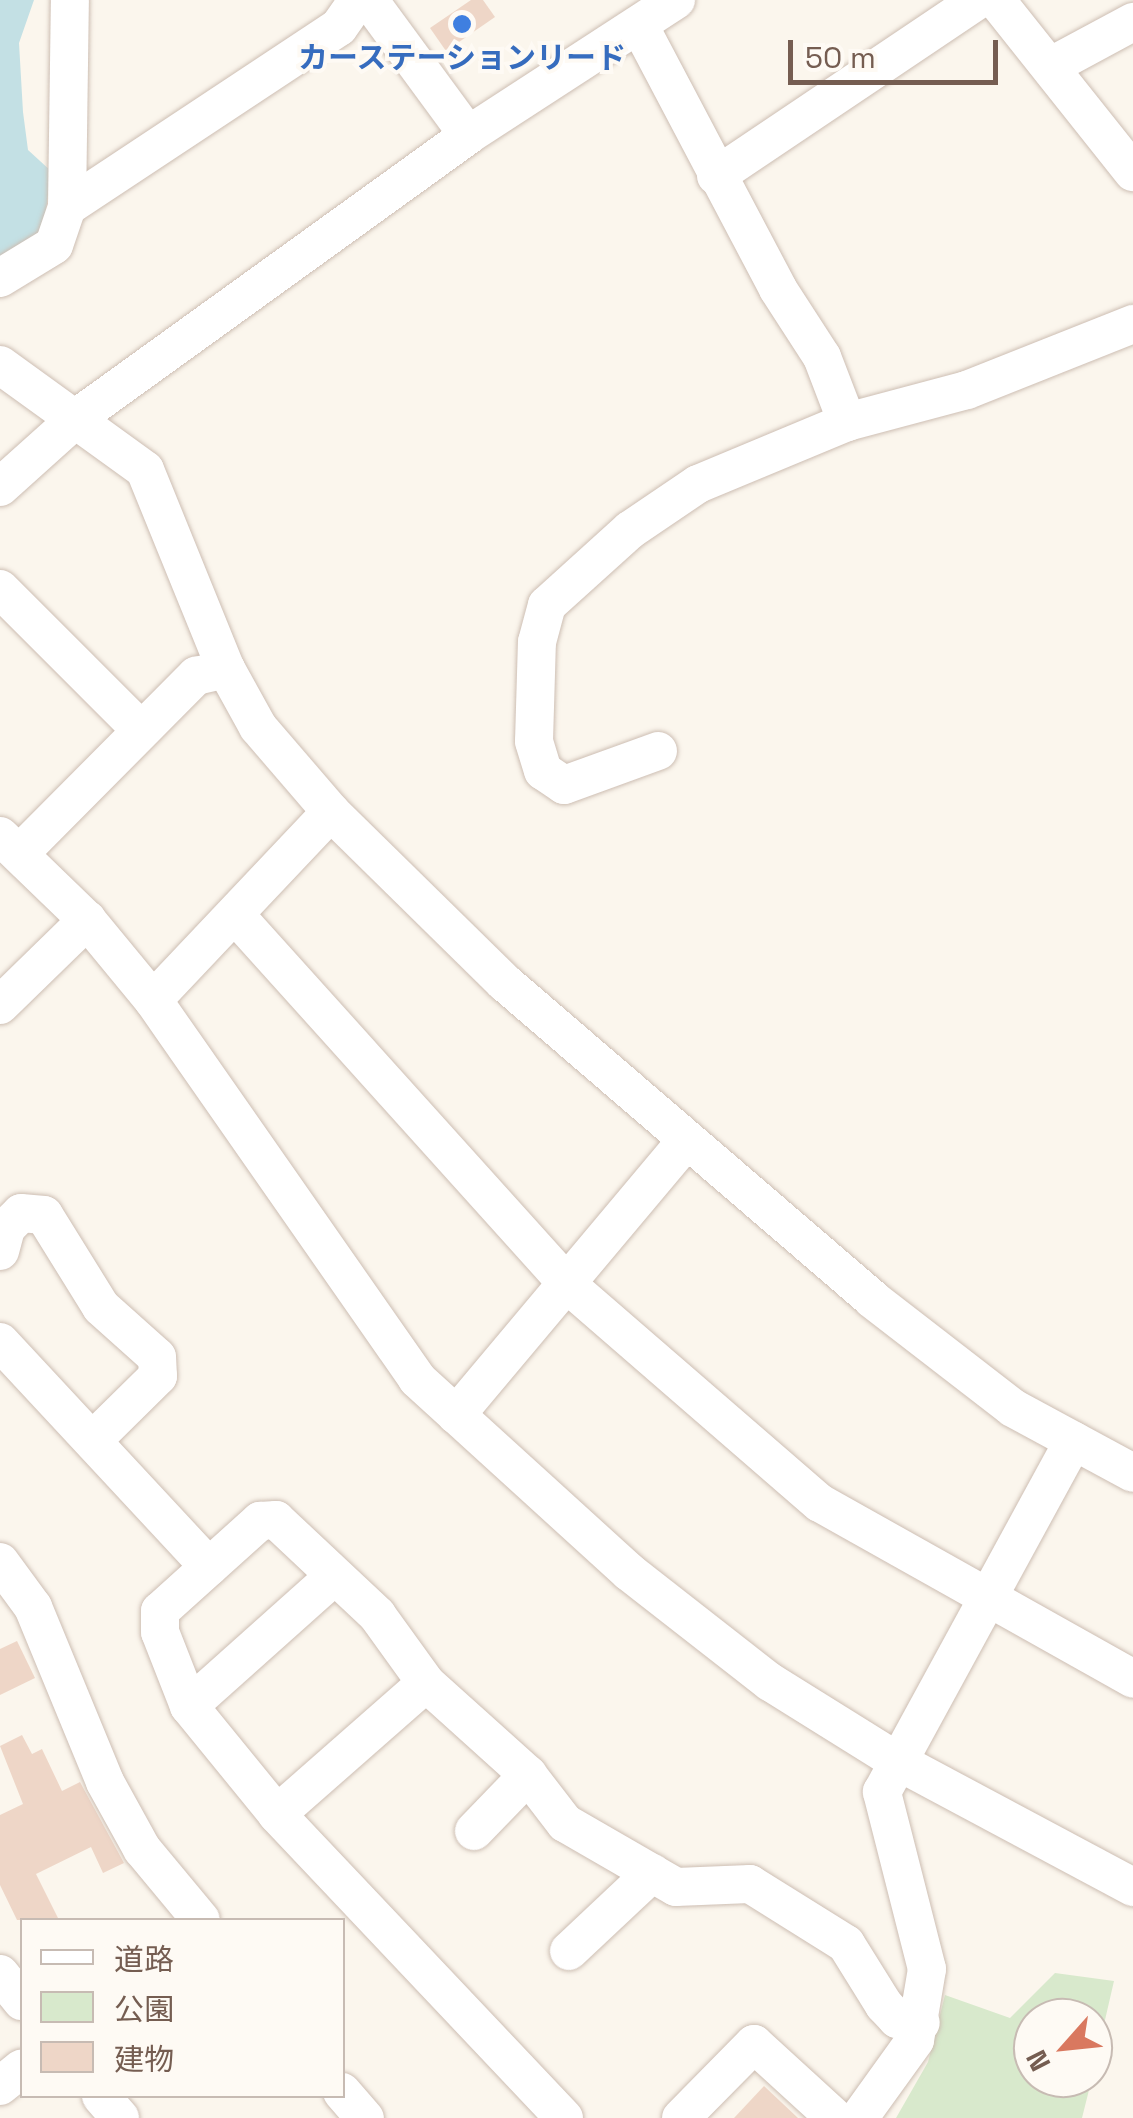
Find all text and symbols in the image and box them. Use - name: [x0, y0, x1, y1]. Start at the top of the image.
- marker: カーステーションリード: [451, 13, 473, 35]
- scale bar: [793, 20, 1003, 82]
- text: 50 m: [805, 38, 876, 77]
- place label: カーステーションリード: [297, 40, 627, 76]
- legend: [20, 1918, 345, 2098]
- text: 道路: [114, 1940, 174, 1979]
- text: 公園: [114, 1990, 174, 2029]
- north arrow: [1013, 1998, 1113, 2098]
- text: 建物: [114, 2040, 174, 2079]
- text: N: [1018, 2044, 1058, 2077]

